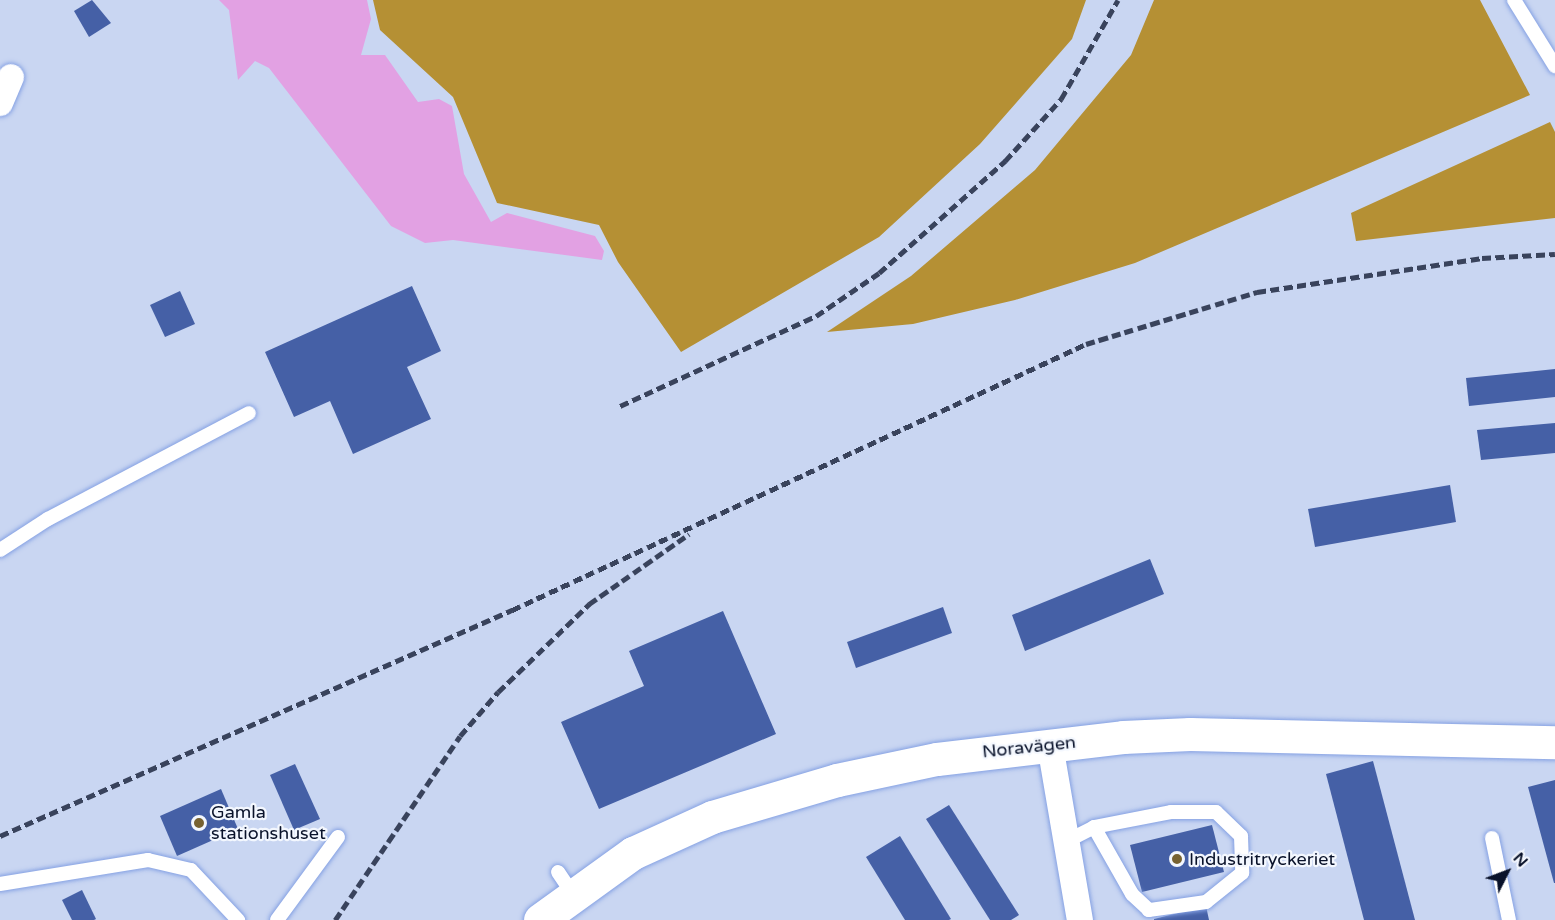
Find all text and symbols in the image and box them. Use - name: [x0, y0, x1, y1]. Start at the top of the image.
- street label: Noravägen: [981, 731, 1077, 763]
- place label: Gamla stationshuset: [211, 802, 326, 844]
- marker: Gamla stationshuset: [192, 816, 206, 830]
- north arrow: [1477, 842, 1537, 902]
- place label: Industritryckeriet: [1189, 848, 1335, 870]
- text: N: [1509, 848, 1532, 871]
- marker: Industritryckeriet: [1170, 852, 1184, 866]

